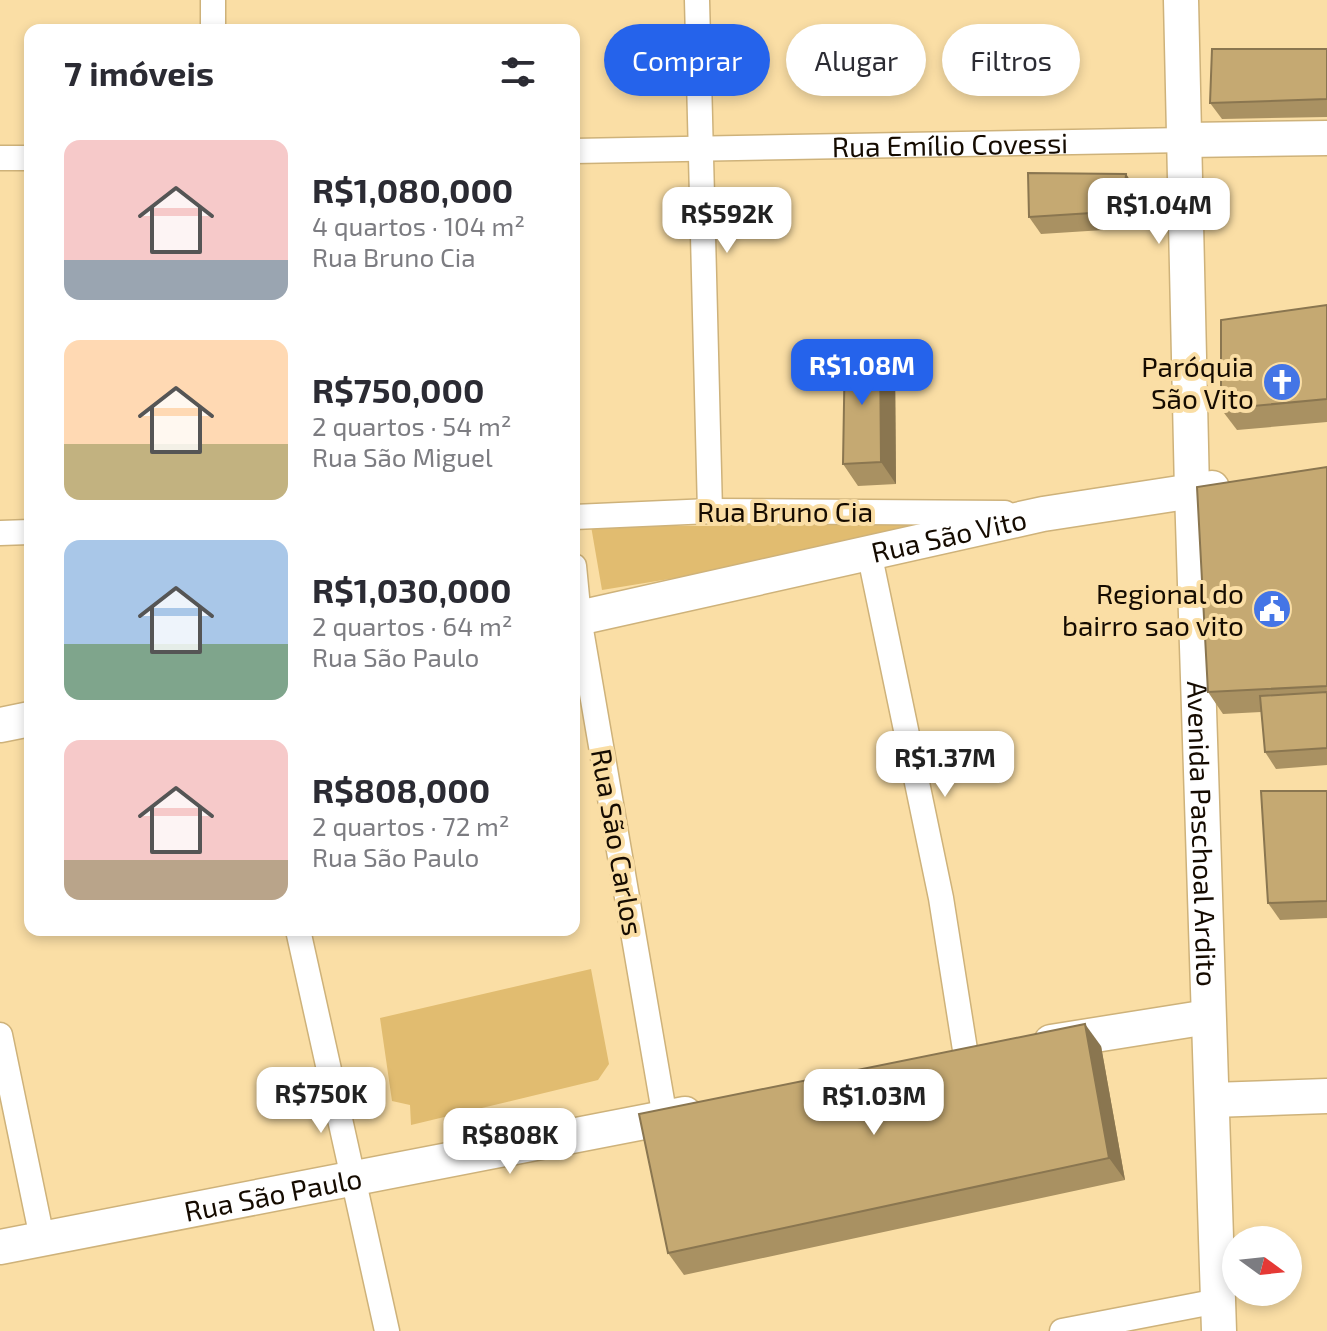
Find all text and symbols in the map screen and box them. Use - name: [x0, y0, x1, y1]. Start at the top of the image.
- chip: Comprar: [604, 24, 770, 96]
- chip: Alugar: [786, 24, 926, 96]
- chip: Filtros: [942, 24, 1080, 96]
- icon: filters: [496, 50, 540, 94]
- text: 7 imóveis: [64, 52, 214, 93]
- street label: Rua Emílio Covessi: [831, 125, 1068, 163]
- text: R$1,080,000: [312, 169, 513, 210]
- icon: home: [128, 172, 224, 268]
- pin: R$1.04M: [1085, 178, 1233, 246]
- pin: R$592K: [662, 187, 792, 255]
- text: R$1.04M: [1106, 188, 1212, 219]
- text: R$592K: [680, 197, 774, 228]
- text: 4 quartos · 104 m²: [312, 210, 525, 241]
- text: Rua Bruno Cia: [312, 241, 476, 272]
- pin: R$1.08M: [788, 339, 936, 407]
- text: R$1.08M: [809, 349, 915, 380]
- place label: Paróquia São Vito: [1141, 349, 1254, 415]
- church icon: Paróquia São Vito: [1261, 361, 1303, 403]
- text: R$750,000: [312, 369, 484, 410]
- icon: home: [128, 372, 224, 468]
- text: 2 quartos · 54 m²: [312, 410, 512, 441]
- text: Rua São Miguel: [312, 441, 493, 472]
- street label: Rua Bruno Cia: [697, 494, 873, 528]
- street label: Rua São Vito: [868, 501, 1030, 569]
- text: R$1,030,000: [312, 569, 511, 610]
- icon: home: [128, 572, 224, 668]
- place label: Regional do bairro sao vito: [1062, 576, 1244, 642]
- public building icon: Regional do bairro sao vito: [1251, 588, 1293, 630]
- text: 2 quartos · 64 m²: [312, 610, 513, 641]
- text: Rua São Paulo: [312, 641, 479, 672]
- street label: Avenida Paschoal Ardito: [1181, 680, 1225, 987]
- pin: R$1.37M: [871, 731, 1019, 799]
- text: R$1.37M: [894, 741, 996, 772]
- street label: Rua São Carlos: [585, 746, 651, 938]
- text: R$808,000: [312, 769, 490, 810]
- icon: home: [128, 772, 224, 868]
- text: 2 quartos · 72 m²: [312, 810, 510, 841]
- text: Rua São Paulo: [312, 841, 479, 872]
- pin: R$750K: [256, 1067, 386, 1135]
- pin: R$1.03M: [800, 1069, 948, 1137]
- text: R$750K: [275, 1077, 367, 1108]
- text: R$1.03M: [822, 1079, 926, 1110]
- pin: R$808K: [445, 1108, 575, 1176]
- text: R$808K: [461, 1118, 559, 1149]
- street label: Rua São Paulo: [181, 1160, 365, 1228]
- north arrow: [1222, 1226, 1302, 1306]
- map controls: [1222, 1226, 1302, 1306]

